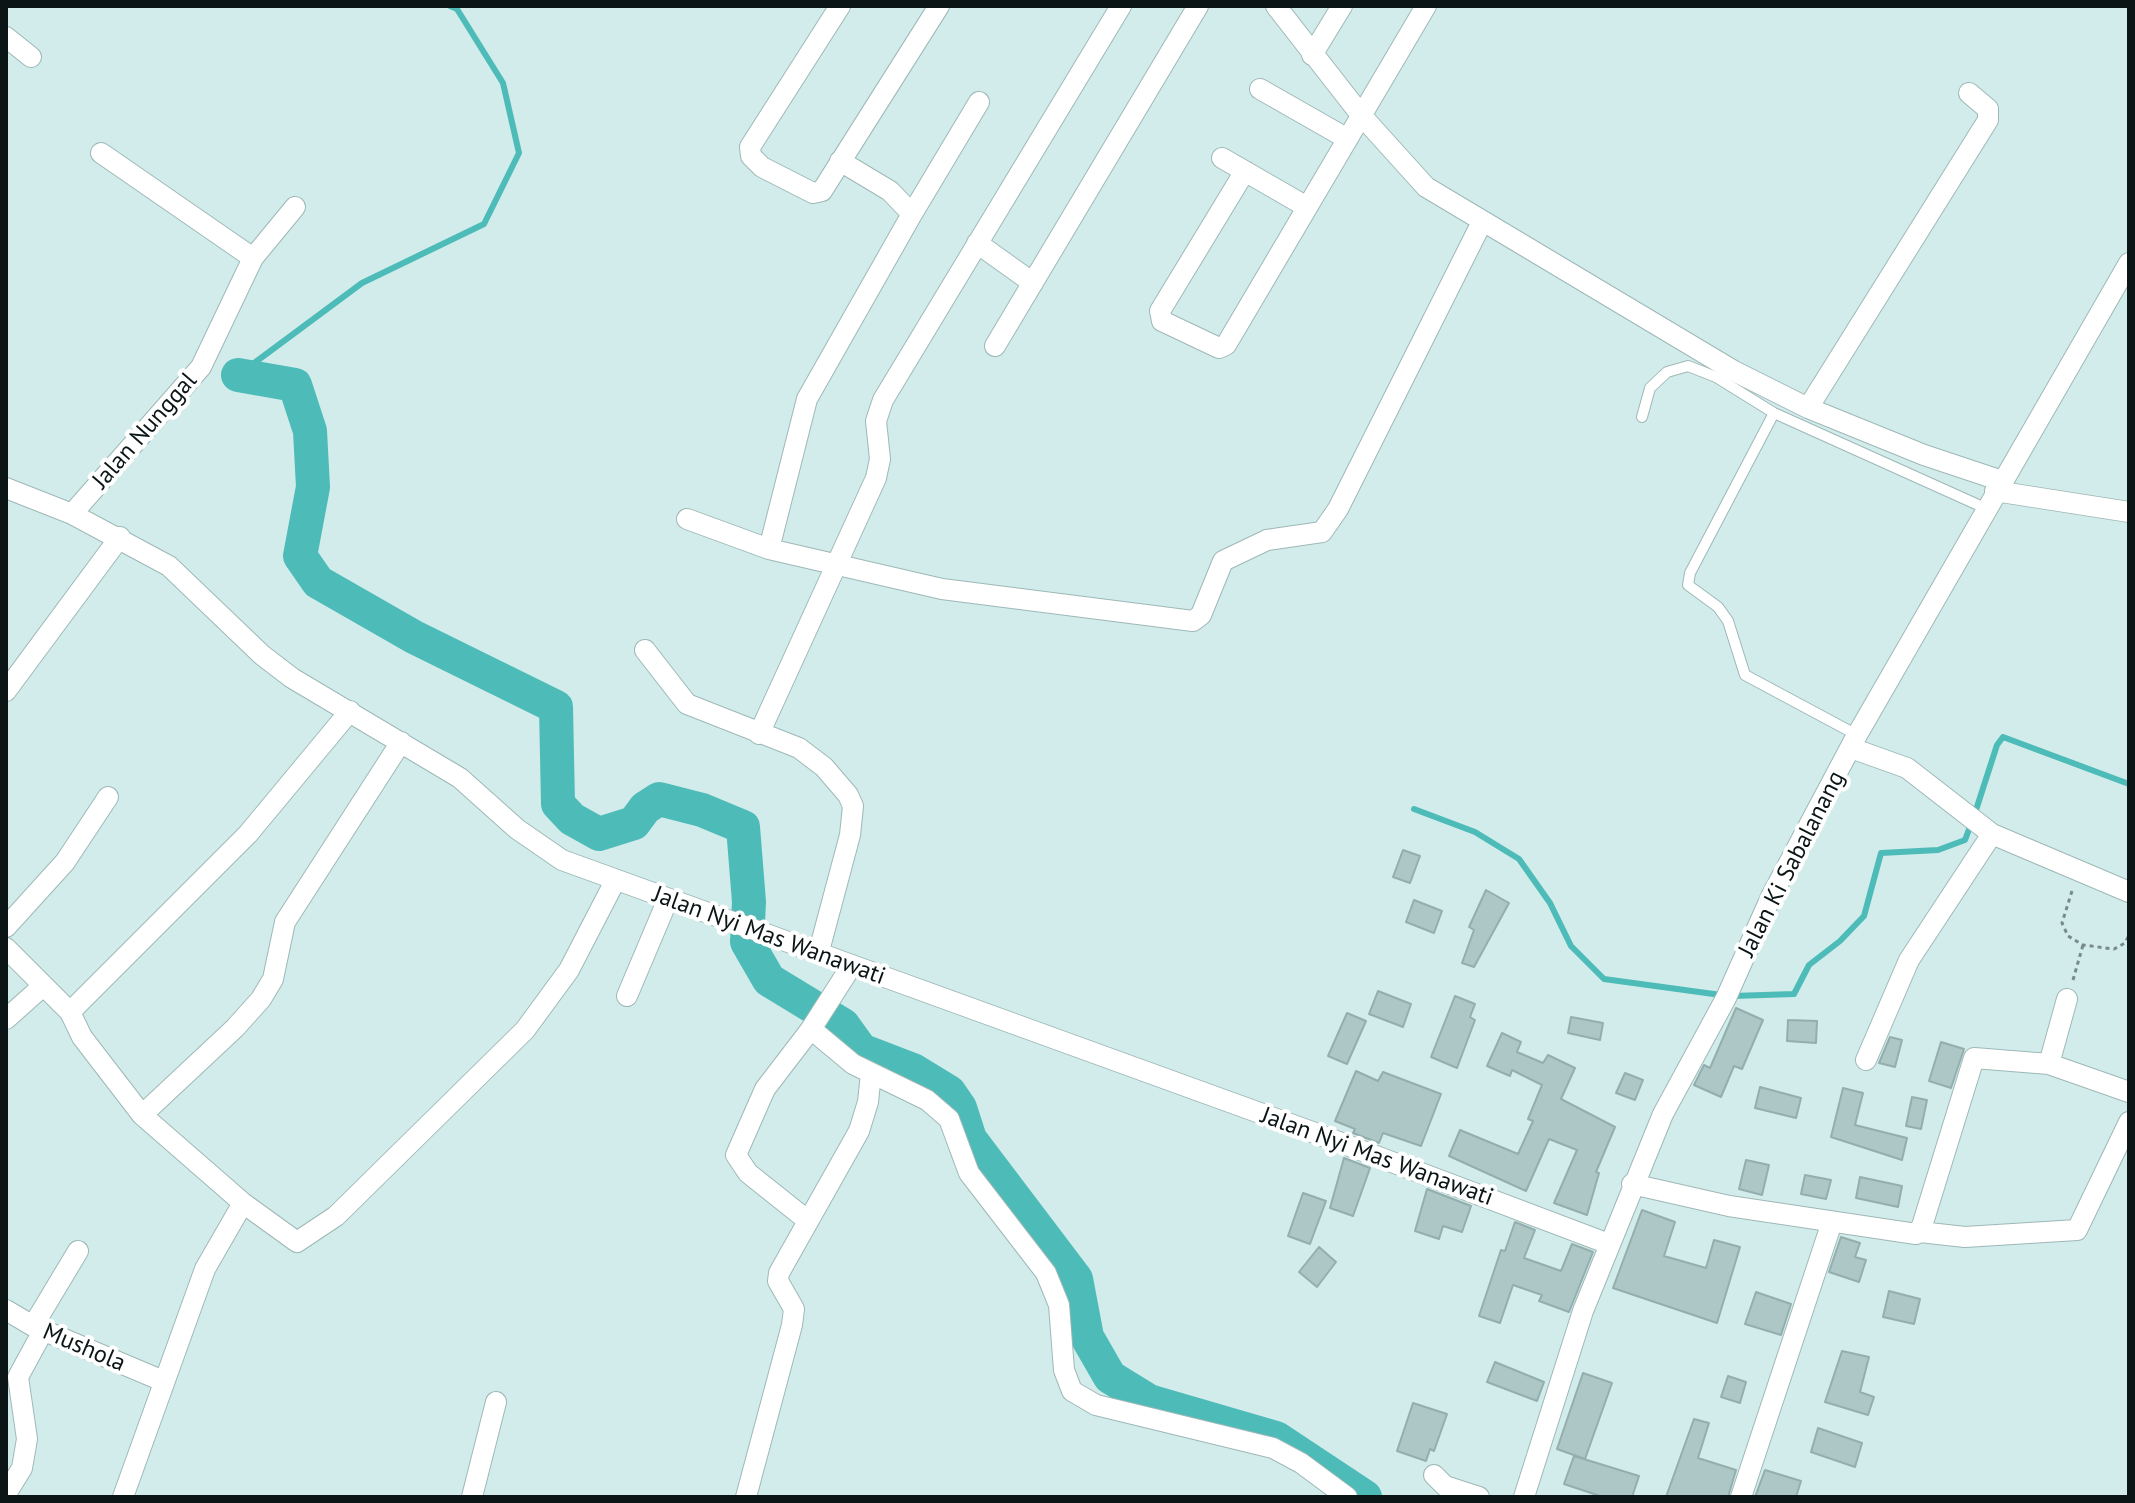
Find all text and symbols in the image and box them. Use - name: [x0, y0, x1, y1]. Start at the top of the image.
- street label: Jalan Nunggal: [87, 367, 203, 495]
- street label: Jalan Ki Sabalanang: [1733, 766, 1851, 962]
- street label: Jalan Nyi Mas Wanawati: [649, 881, 889, 991]
- street label: Jalan Nyi Mas Wanawati: [1257, 1102, 1497, 1212]
- street label: Mushola: [38, 1318, 130, 1378]

